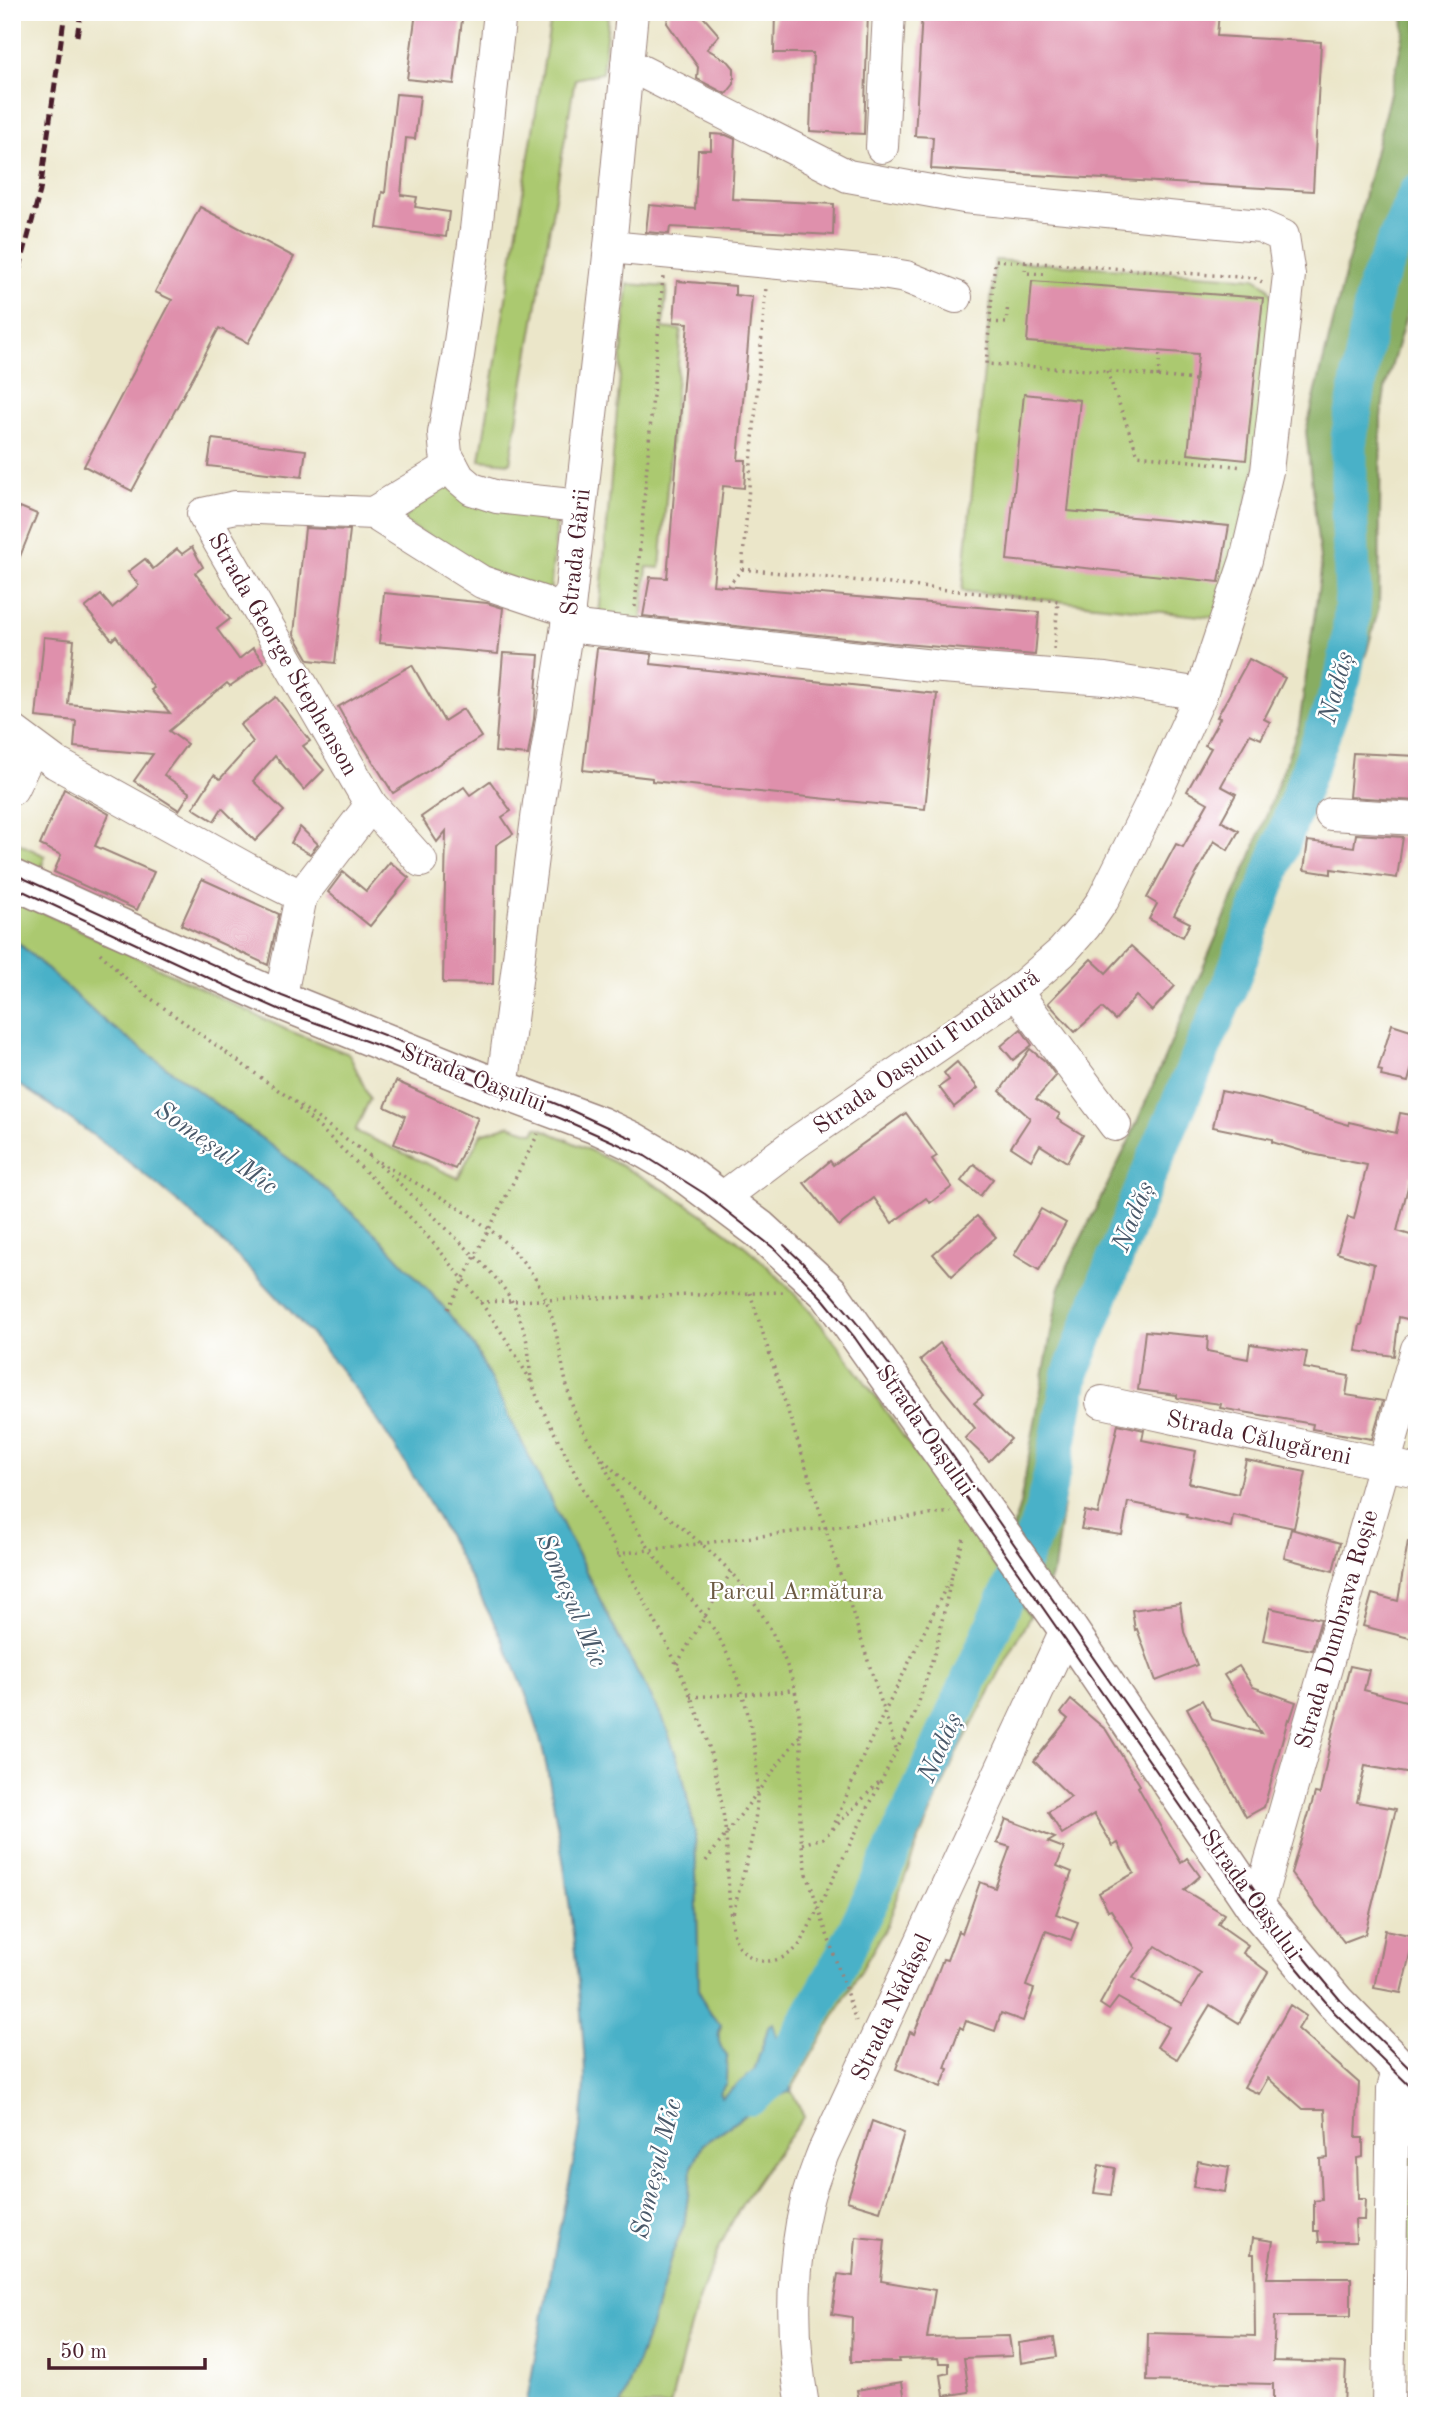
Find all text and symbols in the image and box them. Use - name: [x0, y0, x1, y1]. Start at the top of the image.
- street label: Strada Gării: [558, 487, 596, 617]
- street label: Strada George Stephenson: [203, 530, 362, 781]
- water label: Nadăș: [1315, 649, 1360, 727]
- street label: Strada Oașului Fundătură: [810, 965, 1045, 1140]
- street label: Strada Oașului: [397, 1040, 549, 1118]
- water label: Someșul Mic: [149, 1097, 282, 1201]
- water label: Nadăș: [1108, 1178, 1161, 1257]
- street label: Strada Oașului: [870, 1361, 978, 1501]
- street label: Strada Călugăreni: [1164, 1408, 1353, 1470]
- street label: Strada Dumbrava Roșie: [1292, 1507, 1384, 1752]
- water label: Someșul Mic: [530, 1530, 611, 1672]
- park label: Parcul Armătura: [708, 1581, 884, 1605]
- water label: Nadăș: [914, 1709, 969, 1788]
- street label: Strada Oașului: [1195, 1826, 1305, 1964]
- street label: Strada Nădășel: [848, 1931, 937, 2085]
- water label: Someșul Mic: [627, 2096, 688, 2241]
- scale bar: [49, 2327, 205, 2371]
- text: 50 m: [60, 2342, 107, 2363]

